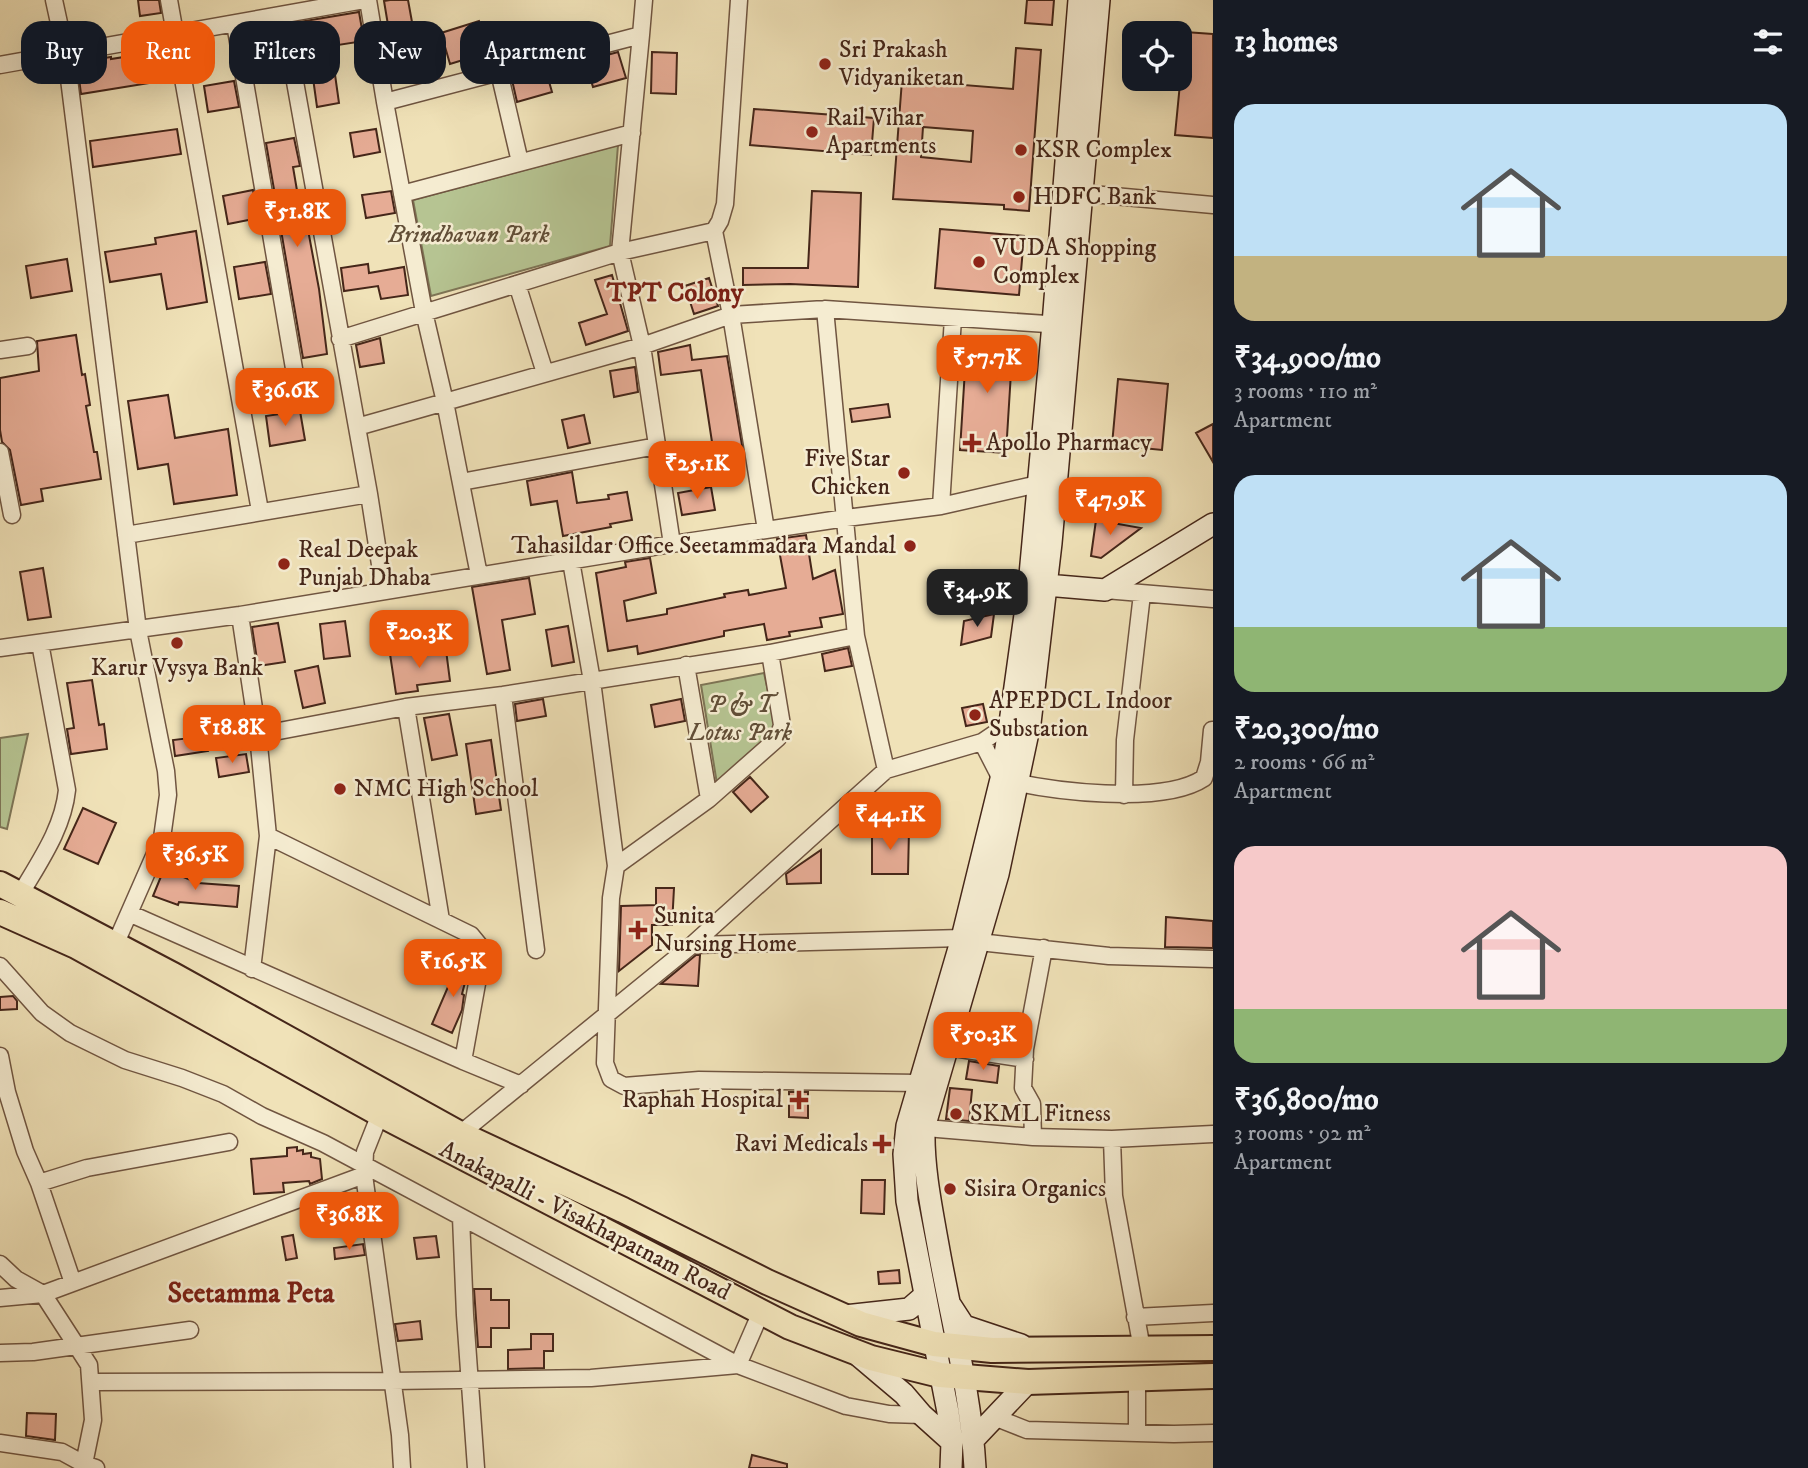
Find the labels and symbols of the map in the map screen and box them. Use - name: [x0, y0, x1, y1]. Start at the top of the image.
- place label: Sri Prakash Vidyaniketan: [838, 35, 965, 93]
- marker: Sri Prakash Vidyaniketan: [817, 56, 833, 72]
- place label: Rail Vihar Apartments: [826, 103, 936, 161]
- marker: Rail Vihar Apartments: [804, 124, 820, 140]
- place label: KSR Complex: [1035, 135, 1172, 165]
- marker: KSR Complex: [1013, 142, 1029, 158]
- place label: HDFC Bank: [1033, 182, 1157, 212]
- marker: HDFC Bank: [1011, 189, 1027, 205]
- pin: ₹51.8K: [240, 190, 354, 249]
- park label: Brindhavan Park: [388, 220, 549, 250]
- place label: VUDA Shopping Complex: [992, 233, 1156, 291]
- marker: VUDA Shopping Complex: [971, 254, 987, 270]
- district label: TPT Colony: [606, 277, 744, 310]
- pin: ₹57.7K: [930, 336, 1044, 395]
- pin: ₹36.6K: [228, 368, 342, 428]
- place label: Apollo Pharmacy: [986, 428, 1152, 458]
- marker: Apollo Pharmacy: [964, 435, 980, 451]
- pin: ₹25.1K: [640, 442, 754, 501]
- place label: Five Star Chicken: [804, 444, 890, 502]
- marker: Five Star Chicken: [896, 465, 912, 481]
- pin: ₹47.9K: [1053, 477, 1167, 537]
- place label: Tahasildar Office Seetammadara Mandal: [511, 531, 897, 561]
- place label: Real Deepak Punjab Dhaba: [298, 535, 431, 593]
- marker: Tahasildar Office Seetammadara Mandal: [902, 538, 918, 554]
- marker: Real Deepak Punjab Dhaba: [276, 556, 292, 572]
- pin: ₹34.9K: [920, 570, 1034, 629]
- pin: ₹20.3K: [362, 610, 476, 670]
- marker: Karur Vysya Bank: [169, 635, 185, 651]
- place label: Karur Vysya Bank: [91, 653, 263, 683]
- place label: APEPDCL Indoor Substation: [989, 686, 1172, 744]
- park label: P & T Lotus Park: [686, 690, 792, 748]
- pin: ₹18.8K: [175, 706, 289, 765]
- marker: APEPDCL Indoor Substation: [967, 707, 983, 723]
- place label: NMC High School: [354, 774, 539, 804]
- marker: NMC High School: [332, 781, 348, 797]
- pin: ₹44.1K: [833, 792, 947, 852]
- pin: ₹36.5K: [138, 832, 252, 892]
- place label: Sunita Nursing Home: [654, 901, 797, 959]
- marker: Sunita Nursing Home: [628, 920, 648, 940]
- pin: ₹16.5K: [396, 940, 510, 999]
- pin: ₹50.3K: [926, 1012, 1040, 1072]
- place label: Raphah Hospital: [622, 1085, 784, 1115]
- marker: Raphah Hospital: [789, 1090, 809, 1110]
- place label: SKML Fitness: [970, 1099, 1111, 1129]
- marker: SKML Fitness: [948, 1106, 964, 1122]
- place label: Ravi Medicals: [735, 1129, 868, 1159]
- street label: Anakapalli - Visakhapatnam Road: [434, 1134, 736, 1308]
- marker: Ravi Medicals: [874, 1136, 890, 1152]
- place label: Sisira Organics: [964, 1174, 1106, 1204]
- marker: Sisira Organics: [942, 1181, 958, 1197]
- pin: ₹36.8K: [292, 1192, 406, 1252]
- district label: Seetamma Peta: [167, 1276, 336, 1311]

